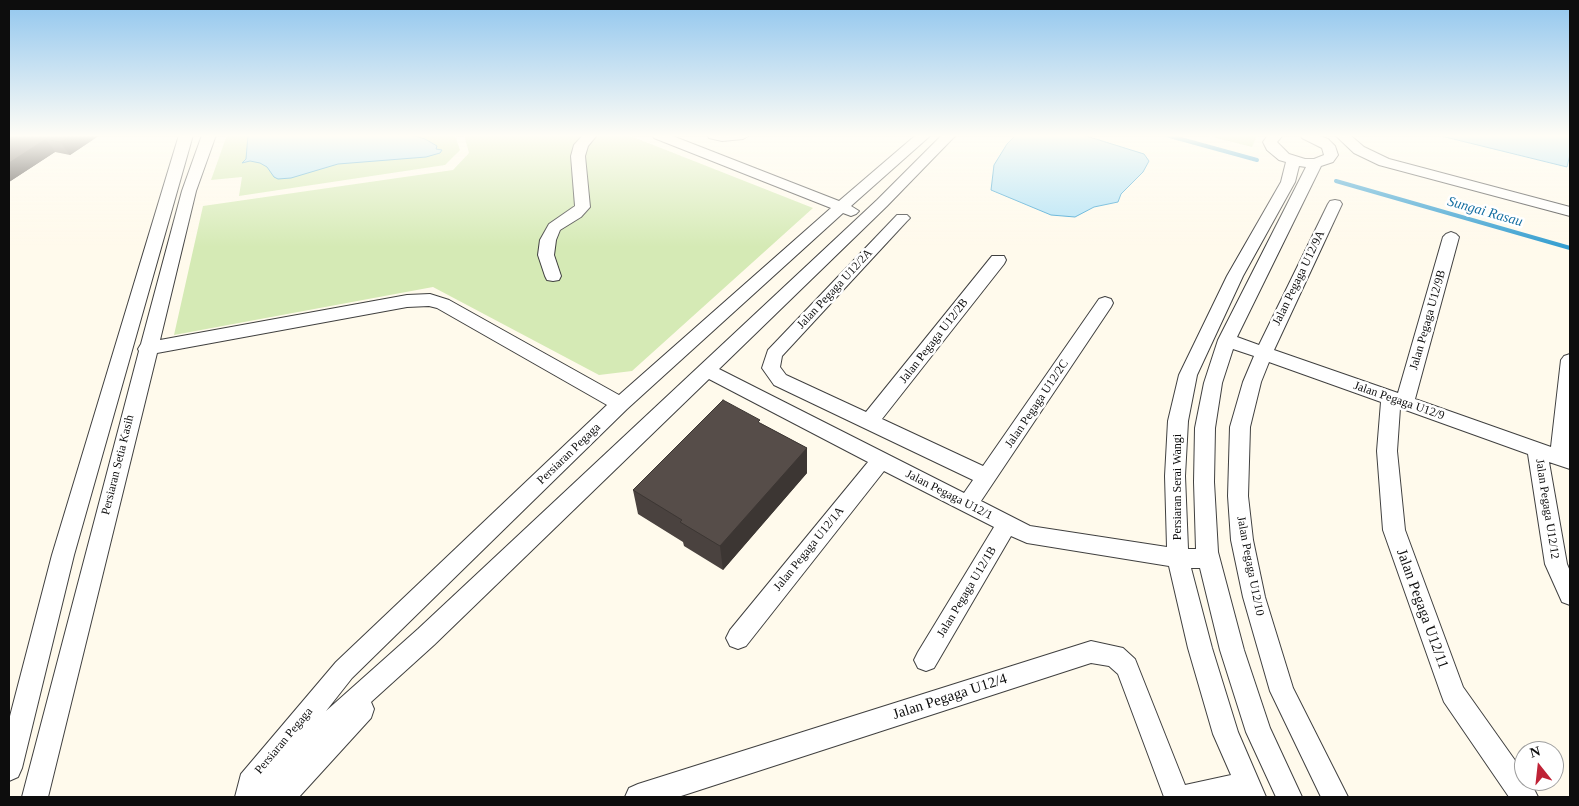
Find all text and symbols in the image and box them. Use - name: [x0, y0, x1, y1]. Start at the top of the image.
- water label: Sungai Rasau: [1445, 193, 1525, 231]
- street label: Jalan Pegaga U12/9A: [1270, 228, 1328, 328]
- street label: Jalan Pegaga U12/2A: [794, 246, 876, 332]
- street label: Jalan Pegaga U12/9B: [1407, 268, 1449, 372]
- street label: Jalan Pegaga U12/2B: [897, 296, 971, 386]
- street label: Jalan Pegaga U12/2C: [1002, 357, 1072, 451]
- street label: Jalan Pegaga U12/9: [1352, 379, 1446, 423]
- street label: Persiaran Setia Kasih: [99, 413, 137, 517]
- street label: Persiaran Pegaga: [534, 420, 604, 488]
- street label: Persiaran Serai Wangi: [1171, 434, 1185, 540]
- street label: Jalan Pegaga U12/12: [1532, 458, 1562, 560]
- street label: Jalan Pegaga U12/1: [903, 467, 995, 523]
- street label: Jalan Pegaga U12/1A: [771, 504, 847, 594]
- street label: Jalan Pegaga U12/10: [1233, 515, 1267, 617]
- street label: Jalan Pegaga U12/1B: [934, 544, 1000, 640]
- street label: Jalan Pegaga U12/11: [1392, 547, 1452, 671]
- street label: Jalan Pegaga U12/4: [891, 670, 1009, 724]
- street label: Persiaran Pegaga: [252, 705, 316, 777]
- north arrow: [1514, 741, 1564, 791]
- text: N: [1528, 743, 1542, 761]

